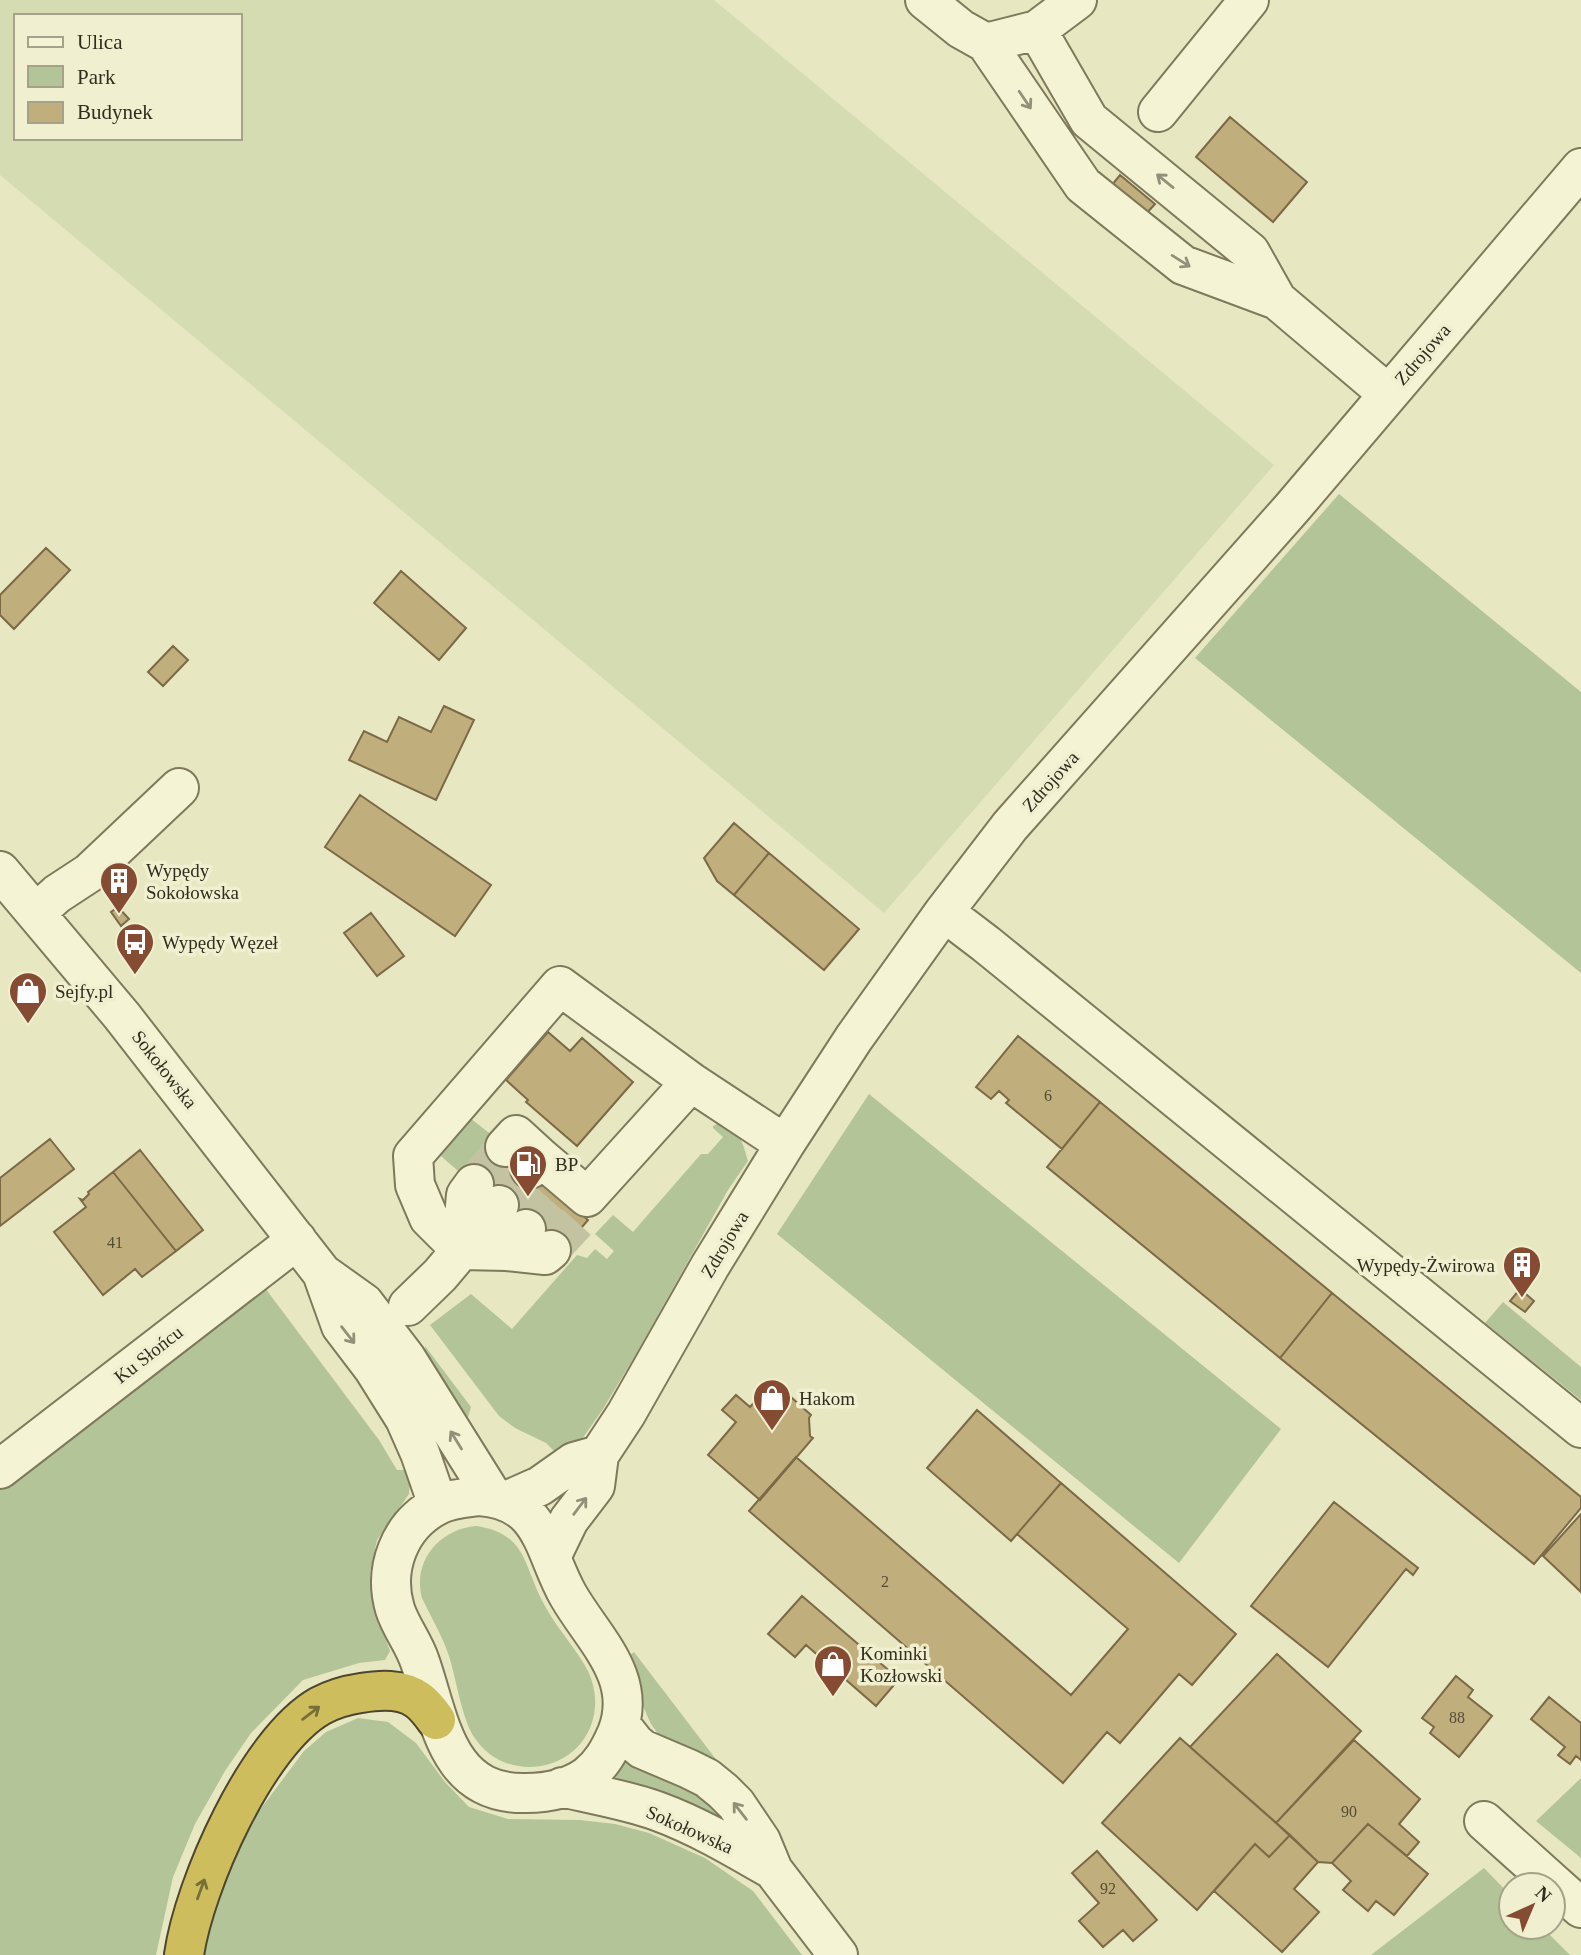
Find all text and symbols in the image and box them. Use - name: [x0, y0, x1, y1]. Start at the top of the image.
- legend: [14, 14, 242, 140]
- text: Ulica: [77, 30, 123, 54]
- text: Park: [77, 65, 116, 89]
- one-way arrow: [1018, 90, 1032, 109]
- text: Budynek: [77, 100, 153, 124]
- one-way arrow: [1156, 174, 1174, 189]
- one-way arrow: [1171, 254, 1190, 269]
- street label: Zdrojowa: [1390, 319, 1455, 389]
- street label: Zdrojowa: [1018, 746, 1083, 816]
- building icon: Wypędy Sokołowska: [98, 860, 140, 915]
- place label: Wypędy Sokołowska: [146, 860, 239, 903]
- bus stop icon: Wypędy Węzeł: [114, 921, 156, 976]
- place label: Wypędy Węzeł: [162, 932, 279, 953]
- shop icon: Sejfy.pl: [7, 970, 49, 1025]
- place label: Sejfy.pl: [55, 981, 113, 1002]
- street label: Sokołowska: [128, 1026, 202, 1113]
- house number: 6: [1044, 1087, 1052, 1104]
- fuel station icon: BP: [507, 1143, 549, 1198]
- place label: BP: [555, 1154, 578, 1175]
- street label: Zdrojowa: [696, 1207, 753, 1281]
- house number: 41: [107, 1234, 123, 1251]
- building icon: Wypędy-Żwirowa: [1501, 1244, 1543, 1299]
- place label: Wypędy-Żwirowa: [1357, 1255, 1496, 1276]
- street label: Ku Słońcu: [110, 1321, 187, 1388]
- one-way arrow: [340, 1326, 355, 1345]
- shop icon: Hakom: [751, 1377, 793, 1432]
- place label: Hakom: [799, 1388, 855, 1409]
- one-way arrow: [448, 1430, 462, 1450]
- one-way arrow: [572, 1497, 587, 1516]
- house number: 2: [881, 1573, 889, 1590]
- shop icon: Kominki Kozłowski: [812, 1643, 854, 1698]
- place label: Kominki Kozłowski: [860, 1643, 942, 1686]
- one-way arrow: [301, 1706, 320, 1720]
- house number: 88: [1449, 1709, 1465, 1726]
- street label: Sokołowska: [643, 1801, 737, 1858]
- one-way arrow: [733, 1802, 748, 1820]
- house number: 90: [1341, 1803, 1357, 1820]
- north arrow: [1497, 1871, 1567, 1941]
- one-way arrow: [196, 1879, 209, 1901]
- house number: 92: [1100, 1880, 1116, 1897]
- text: N: [1531, 1882, 1556, 1907]

